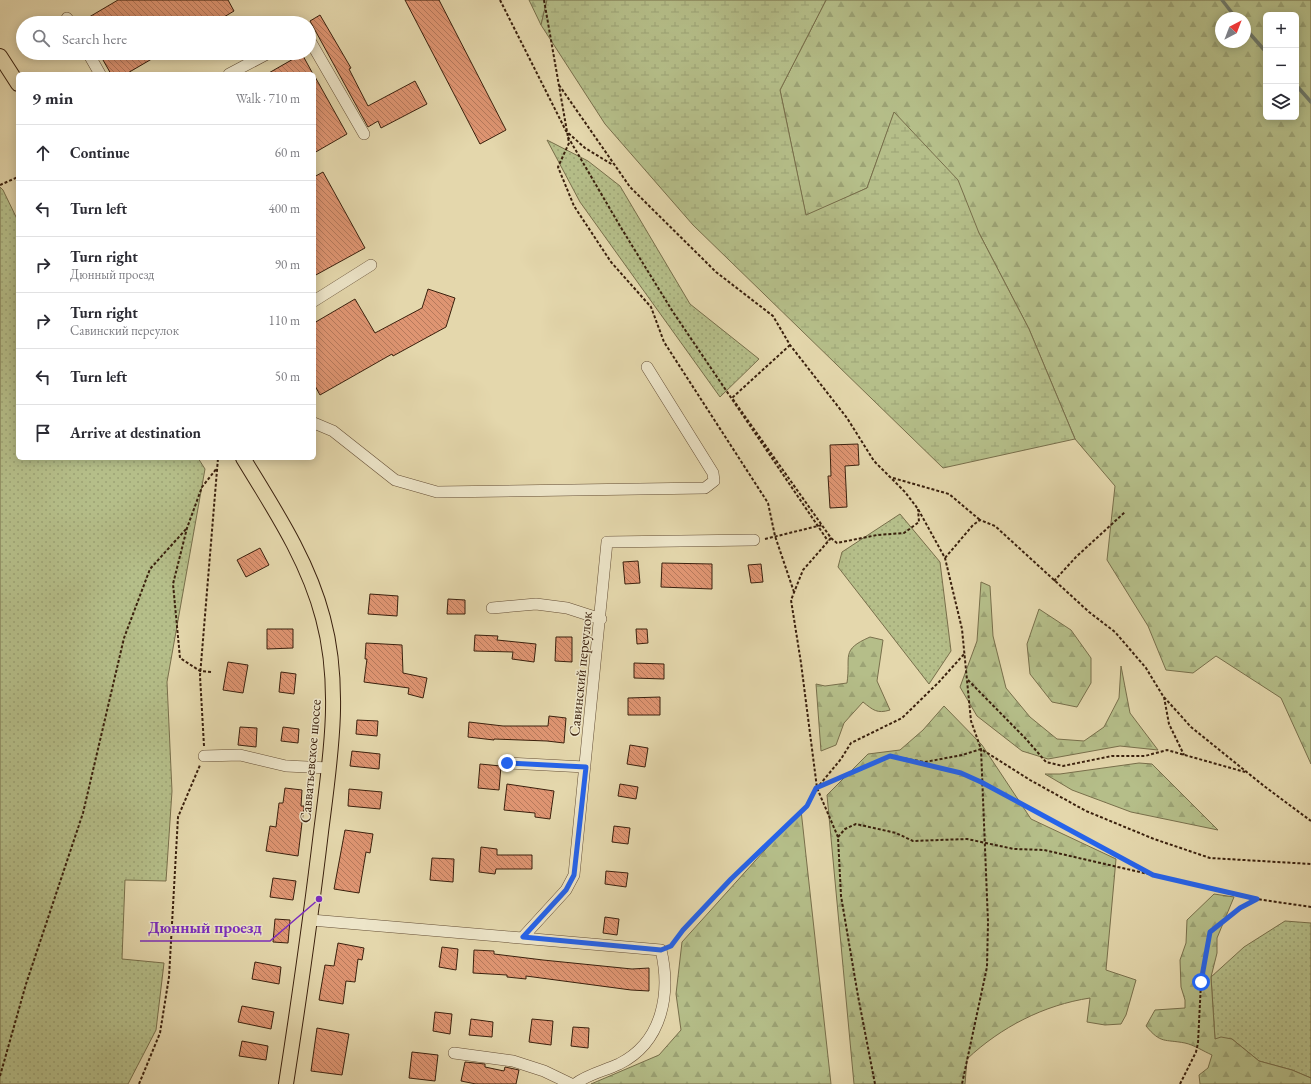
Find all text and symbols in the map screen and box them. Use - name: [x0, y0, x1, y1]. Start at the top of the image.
- north arrow: [1215, 12, 1251, 48]
- map controls: [1263, 12, 1299, 120]
- button: +: [1263, 12, 1299, 48]
- search box: [16, 16, 316, 60]
- icon: search: [30, 27, 52, 49]
- text: Search here: [62, 29, 127, 48]
- button: −: [1263, 48, 1299, 84]
- button: layers: [1263, 84, 1299, 120]
- text: 9 min: [32, 87, 73, 109]
- text: Walk · 710 m: [236, 90, 300, 107]
- icon: ahead: [32, 142, 54, 164]
- text: Continue: [70, 143, 130, 162]
- text: 60 m: [275, 144, 300, 161]
- icon: left: [32, 198, 54, 220]
- text: Turn left: [70, 199, 127, 218]
- text: 400 m: [269, 200, 300, 217]
- text: Turn right: [70, 247, 138, 266]
- icon: right: [32, 254, 54, 276]
- text: 90 m: [275, 256, 300, 273]
- text: Дюнный проезд: [70, 266, 154, 283]
- text: Turn right: [70, 303, 138, 322]
- icon: right: [32, 310, 54, 332]
- text: 110 m: [269, 312, 300, 329]
- text: Савинский переулок: [70, 322, 179, 339]
- icon: left: [32, 366, 54, 388]
- text: Turn left: [70, 367, 127, 386]
- text: 50 m: [275, 368, 300, 385]
- icon: arrive: [32, 422, 54, 444]
- text: Arrive at destination: [70, 423, 201, 442]
- street label: Савинский переулок: [564, 611, 596, 737]
- street label: Савватьевское шоссе: [295, 698, 325, 824]
- route end: [498, 754, 516, 772]
- callout: Дюнный проезд: [140, 913, 270, 941]
- text: Дюнный проезд: [148, 917, 263, 938]
- route start: [1192, 973, 1210, 991]

